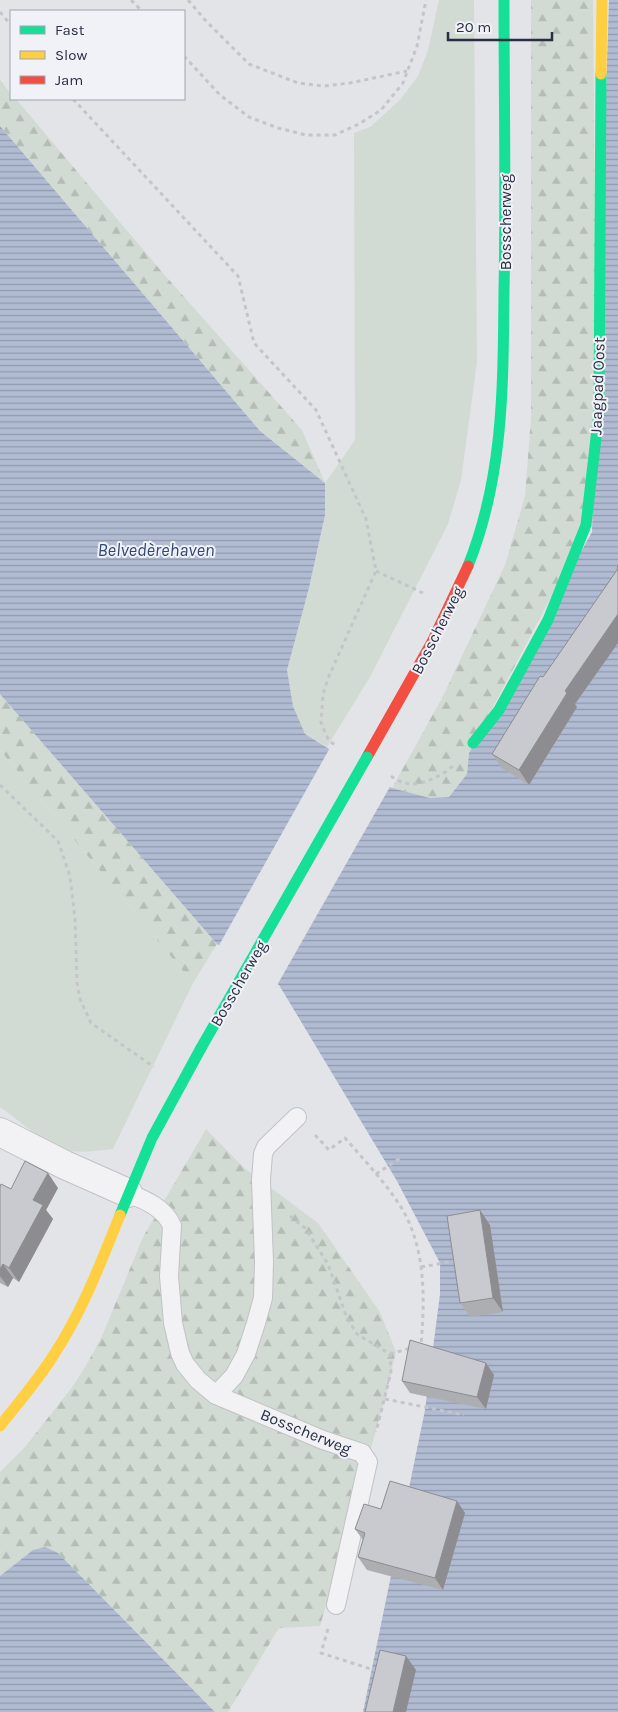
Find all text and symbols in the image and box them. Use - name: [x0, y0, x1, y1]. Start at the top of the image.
- legend: [10, 10, 185, 100]
- scale bar: [448, 10, 552, 42]
- text: 20 m: [456, 18, 491, 36]
- text: Fast: [55, 21, 85, 39]
- text: Slow: [55, 46, 87, 64]
- text: Jam: [55, 71, 83, 89]
- street label: Bosscherweg: [496, 174, 515, 270]
- street label: Jaagpad Oost: [586, 337, 609, 435]
- water label: Belvedèrehaven: [97, 539, 215, 561]
- street label: Bosscherweg: [407, 583, 468, 677]
- street label: Bosscherweg: [206, 937, 271, 1030]
- street label: Bosscherweg: [258, 1405, 354, 1458]

